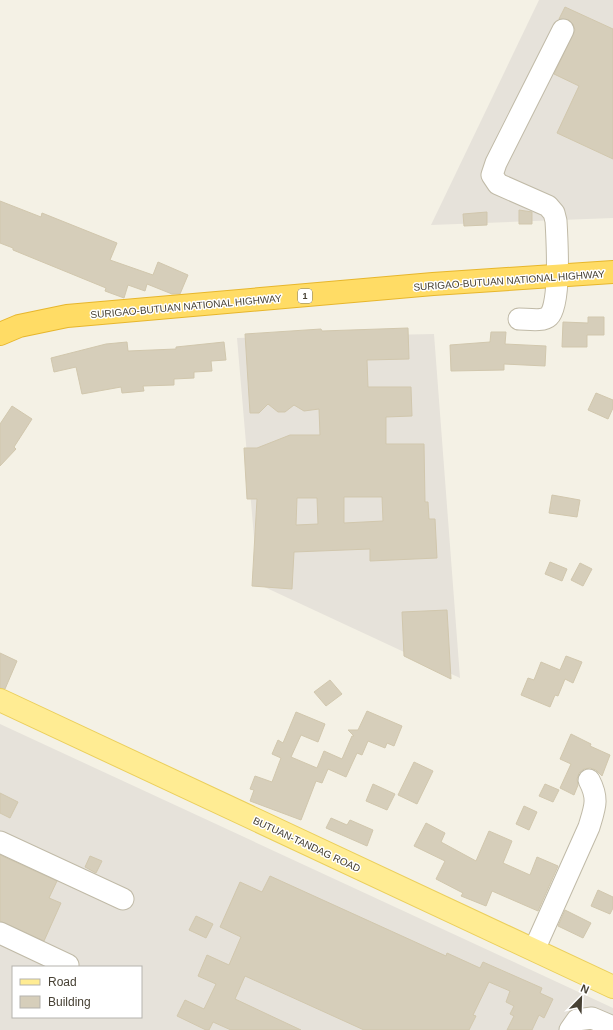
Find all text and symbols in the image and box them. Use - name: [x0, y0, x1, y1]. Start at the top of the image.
- street label: SURIGAO-BUTUAN NATIONAL HIGHWAY: [413, 268, 605, 293]
- road number: 1: [298, 289, 312, 303]
- street label: SURIGAO-BUTUAN NATIONAL HIGHWAY: [90, 293, 282, 320]
- street label: BUTUAN-TANDAG ROAD: [251, 815, 362, 874]
- legend: [12, 966, 142, 1018]
- text: Road: [48, 975, 77, 989]
- north arrow: [561, 978, 601, 1018]
- text: N: [579, 982, 591, 996]
- text: Building: [48, 995, 91, 1009]

